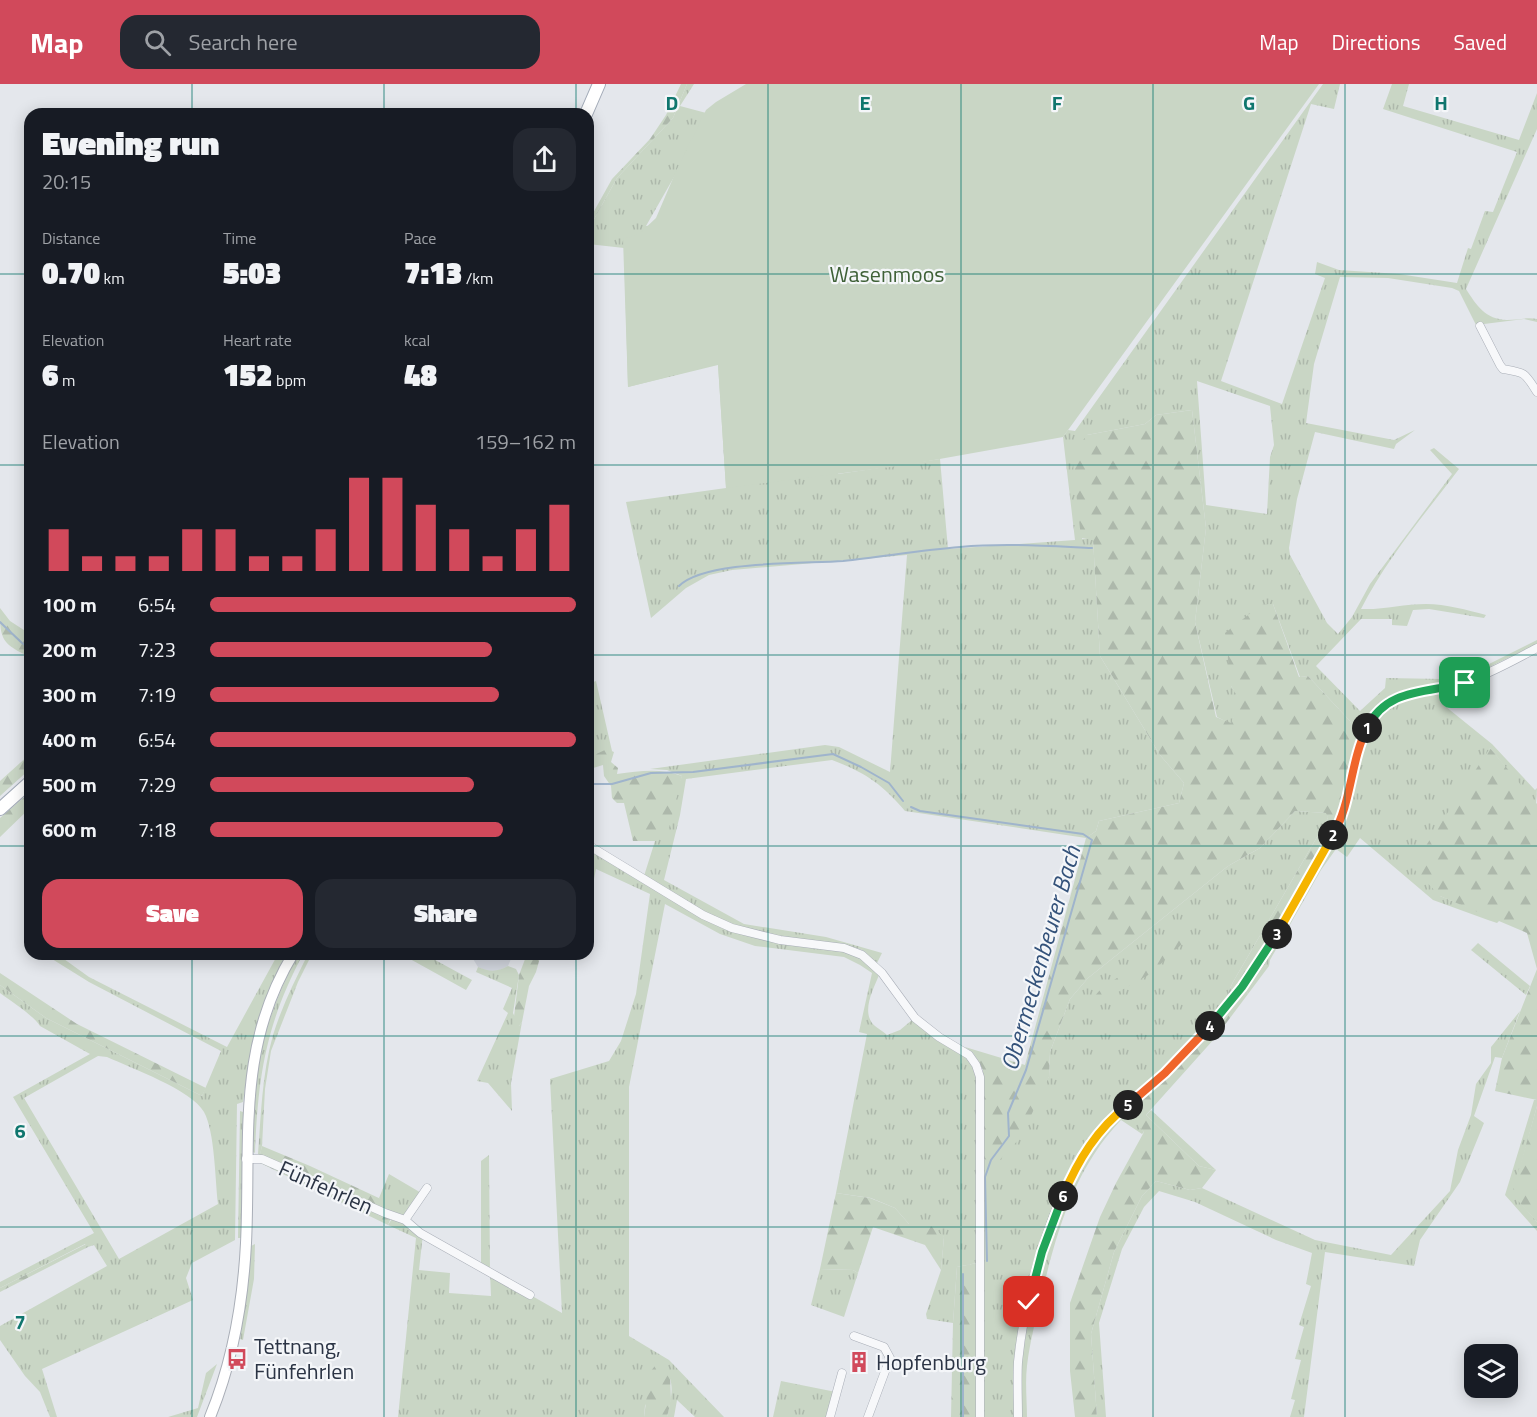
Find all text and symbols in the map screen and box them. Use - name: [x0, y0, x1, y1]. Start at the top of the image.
- search box: [120, 15, 540, 69]
- text: Map: [30, 21, 84, 64]
- text: Search here: [189, 25, 298, 59]
- icon: search: [141, 26, 174, 59]
- text: Map: [1259, 26, 1299, 58]
- text: Directions: [1332, 26, 1421, 58]
- text: Saved: [1454, 26, 1507, 58]
- text: D: [666, 87, 678, 118]
- text: E: [859, 87, 871, 118]
- text: F: [1052, 87, 1063, 118]
- text: G: [1243, 87, 1255, 118]
- text: H: [1434, 87, 1448, 118]
- text: Evening run: [42, 118, 219, 168]
- button: share: [513, 128, 576, 191]
- text: 20:15: [42, 166, 91, 197]
- text: Distance: [42, 226, 100, 250]
- text: Time: [223, 226, 256, 250]
- text: Pace: [404, 226, 436, 250]
- text: 0.70: [42, 250, 100, 296]
- text: 5:03: [223, 250, 281, 296]
- text: 7:13: [404, 250, 462, 296]
- park label: Wasenmoos: [829, 257, 945, 291]
- text: km: [100, 266, 125, 290]
- text: /km: [462, 266, 493, 290]
- text: Elevation: [42, 328, 104, 352]
- text: Heart rate: [223, 328, 292, 352]
- text: kcal: [404, 328, 430, 352]
- text: 6: [42, 352, 59, 398]
- text: 152: [223, 352, 273, 398]
- text: 48: [404, 352, 437, 398]
- text: m: [59, 368, 75, 392]
- text: bpm: [273, 368, 306, 392]
- text: Elevation: [42, 426, 120, 457]
- text: 159–162 m: [475, 426, 576, 457]
- text: 100 m: [42, 589, 97, 620]
- text: 6:54: [138, 589, 176, 620]
- text: 200 m: [42, 634, 97, 665]
- text: 7:23: [138, 634, 176, 665]
- pin: [1439, 657, 1490, 708]
- icon: arrive: [1448, 666, 1481, 699]
- text: 300 m: [42, 679, 97, 710]
- text: 7:19: [138, 679, 176, 710]
- pin: 1: [1352, 713, 1382, 743]
- text: 1: [1363, 716, 1371, 740]
- text: 400 m: [42, 724, 97, 755]
- text: 6:54: [138, 724, 176, 755]
- text: 500 m: [42, 769, 97, 800]
- text: 7:29: [138, 769, 176, 800]
- text: 600 m: [42, 814, 97, 845]
- text: 7:18: [138, 814, 176, 845]
- pin: 2: [1318, 820, 1348, 850]
- text: 2: [1329, 823, 1337, 847]
- water label: Obermeckenbeurer Bach: [991, 840, 1090, 1075]
- button: Save: [42, 879, 303, 948]
- button: Share: [315, 879, 576, 948]
- pin: 3: [1262, 919, 1292, 949]
- text: 3: [1273, 922, 1281, 946]
- pin: 4: [1195, 1011, 1225, 1041]
- text: 4: [1206, 1014, 1214, 1038]
- pin: 5: [1113, 1090, 1143, 1120]
- text: 5: [1124, 1093, 1132, 1117]
- text: 6: [14, 1115, 26, 1146]
- street label: Fünfehrlen: [273, 1151, 379, 1223]
- pin: 6: [1048, 1181, 1078, 1211]
- text: 6: [1059, 1184, 1067, 1208]
- pin: [1003, 1276, 1054, 1327]
- icon: check: [1012, 1285, 1045, 1318]
- text: 7: [14, 1306, 26, 1337]
- place label: Tettnang, Fünfehrlen: [254, 1329, 354, 1388]
- map controls: [1464, 1344, 1518, 1398]
- button: layers: [1464, 1344, 1518, 1398]
- place label: Hopfenburg: [876, 1345, 986, 1379]
- bus stop icon: Tettnang, Fünfehrlen: [225, 1347, 249, 1371]
- building icon: Hopfenburg: [847, 1350, 871, 1374]

